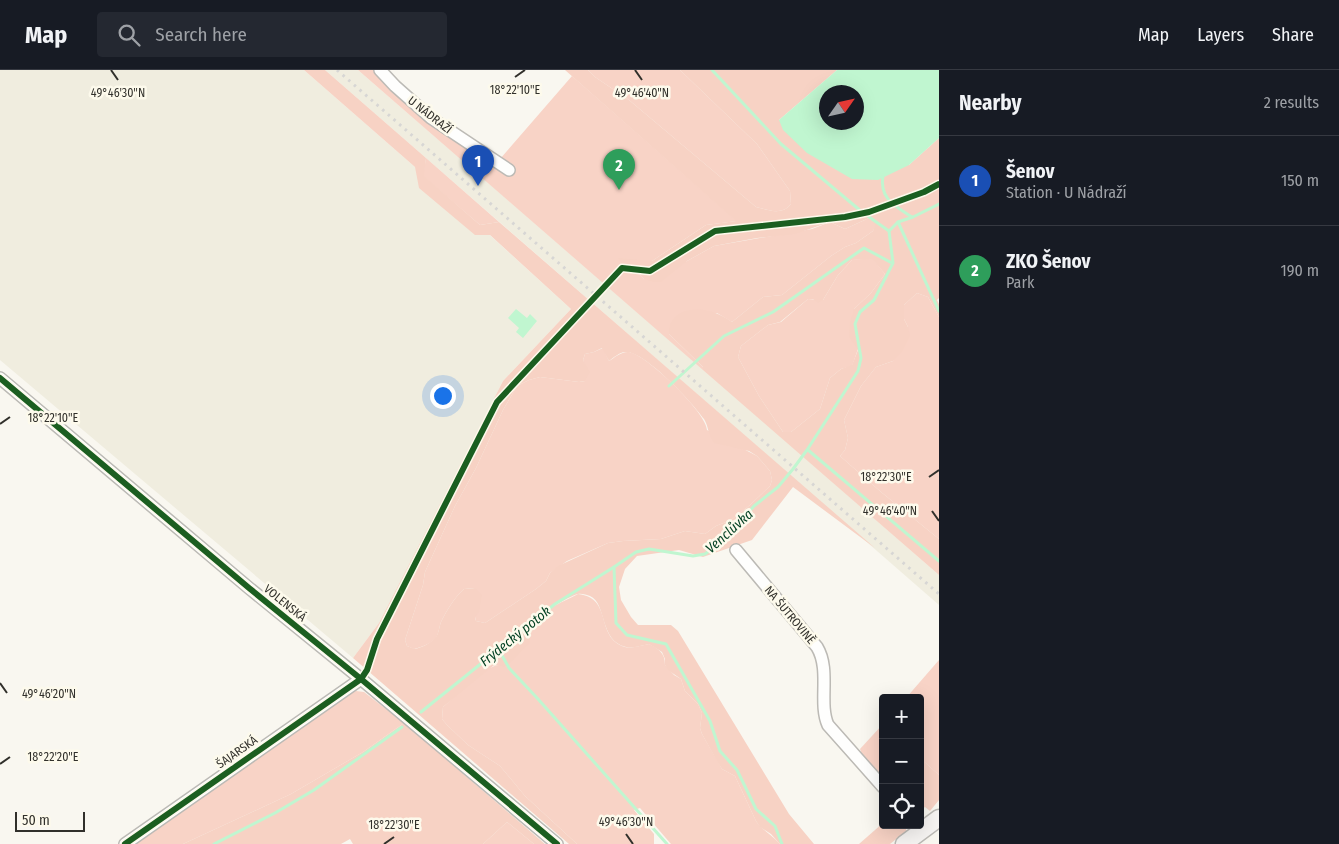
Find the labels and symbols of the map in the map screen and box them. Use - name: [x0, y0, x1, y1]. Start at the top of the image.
- text: 18°22'10"E: [490, 83, 541, 97]
- north arrow: [819, 85, 864, 130]
- text: 49°46'30"N: [91, 86, 145, 100]
- text: 49°46'40"N: [615, 86, 669, 100]
- street label: U NÁDRAŽÍ: [405, 93, 455, 137]
- pin: 1: [462, 145, 494, 186]
- pin: 2: [603, 149, 635, 190]
- your location: [430, 383, 456, 409]
- text: 18°22'10"E: [28, 411, 79, 425]
- text: 18°22'30"E: [860, 470, 912, 484]
- text: 49°46'40"N: [863, 504, 917, 518]
- water label: Venclůvka: [702, 506, 757, 557]
- street label: VOLENSKÁ: [261, 581, 310, 625]
- street label: NA ŠUTROVINĚ: [762, 583, 819, 647]
- water label: Frýdecký potok: [476, 603, 554, 670]
- text: 49°46'20"N: [22, 687, 76, 701]
- street label: ŠAJARSKÁ: [213, 732, 261, 771]
- text: 18°22'20"E: [28, 750, 79, 764]
- scale bar: [15, 809, 85, 832]
- text: 49°46'30"N: [599, 815, 653, 829]
- text: 18°22'30"E: [368, 818, 420, 832]

